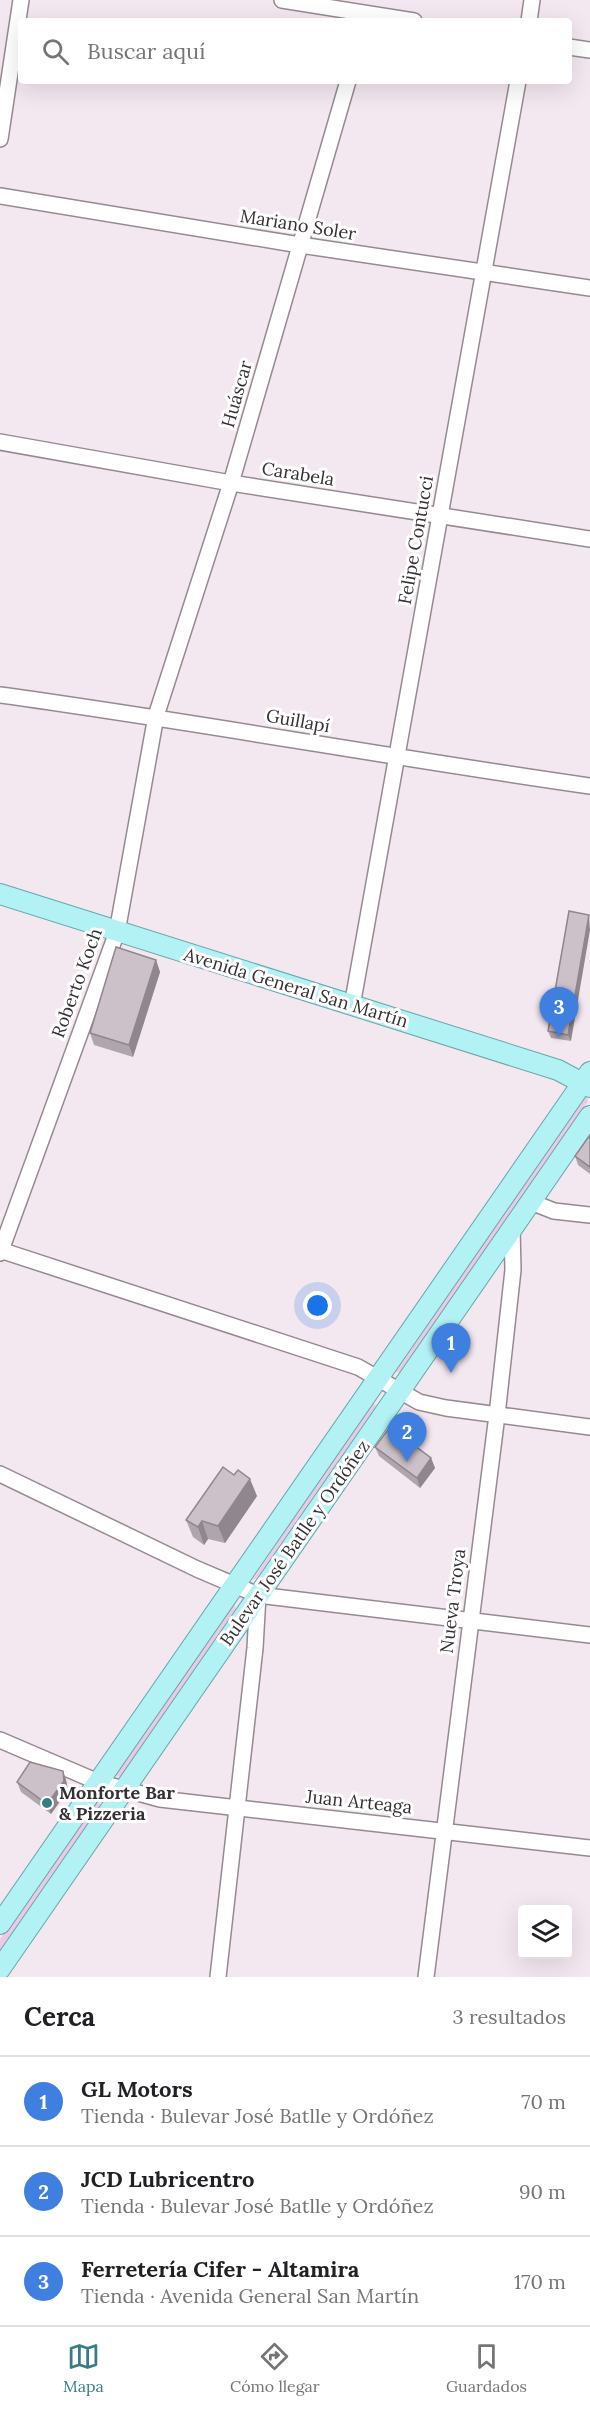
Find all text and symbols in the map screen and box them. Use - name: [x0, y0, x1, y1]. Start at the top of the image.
- search box: [18, 18, 572, 84]
- icon: search: [39, 35, 72, 68]
- text: Buscar aquí: [87, 37, 205, 65]
- street label: Mariano Soler: [238, 204, 358, 245]
- street label: Huáscar: [216, 357, 257, 430]
- street label: Carabela: [260, 456, 336, 491]
- street label: Felipe Contucci: [393, 474, 438, 606]
- street label: Guillapí: [264, 704, 332, 737]
- street label: Roberto Koch: [46, 925, 107, 1041]
- street label: Avenida General San Martín: [180, 942, 411, 1033]
- pin: 3: [540, 988, 578, 1037]
- your location: [303, 1291, 332, 1320]
- pin: 1: [432, 1324, 470, 1373]
- pin: 2: [388, 1412, 426, 1462]
- street label: Bulevar José Batlle y Ordóñez: [215, 1435, 375, 1650]
- street label: Nueva Troya: [435, 1547, 470, 1655]
- place label: Monforte Bar & Pizzeria: [59, 1781, 175, 1825]
- street label: Juan Arteaga: [304, 1784, 413, 1819]
- marker: Monforte Bar & Pizzeria: [40, 1796, 54, 1810]
- map controls: [518, 1905, 572, 1959]
- button: layers: [518, 1905, 572, 1959]
- text: Cerca: [24, 2000, 95, 2033]
- text: 3 resultados: [453, 2004, 566, 2029]
- text: GL Motors: [81, 2075, 193, 2103]
- text: 1: [39, 2089, 48, 2114]
- text: 70 m: [521, 2089, 566, 2114]
- text: Tienda · Bulevar José Batlle y Ordóñez: [81, 2103, 434, 2128]
- text: JCD Lubricentro: [81, 2165, 254, 2193]
- text: 2: [38, 2179, 49, 2204]
- text: 90 m: [519, 2179, 566, 2204]
- text: Tienda · Bulevar José Batlle y Ordóñez: [81, 2193, 434, 2218]
- text: Ferretería Cifer - Altamira: [81, 2255, 359, 2283]
- text: 3: [38, 2269, 49, 2294]
- text: 170 m: [514, 2269, 566, 2294]
- text: Tienda · Avenida General San Martín: [81, 2283, 419, 2308]
- tab: Mapa: [63, 2340, 104, 2396]
- tab: Cómo llegar: [230, 2340, 320, 2396]
- tab: Guardados: [446, 2340, 527, 2396]

